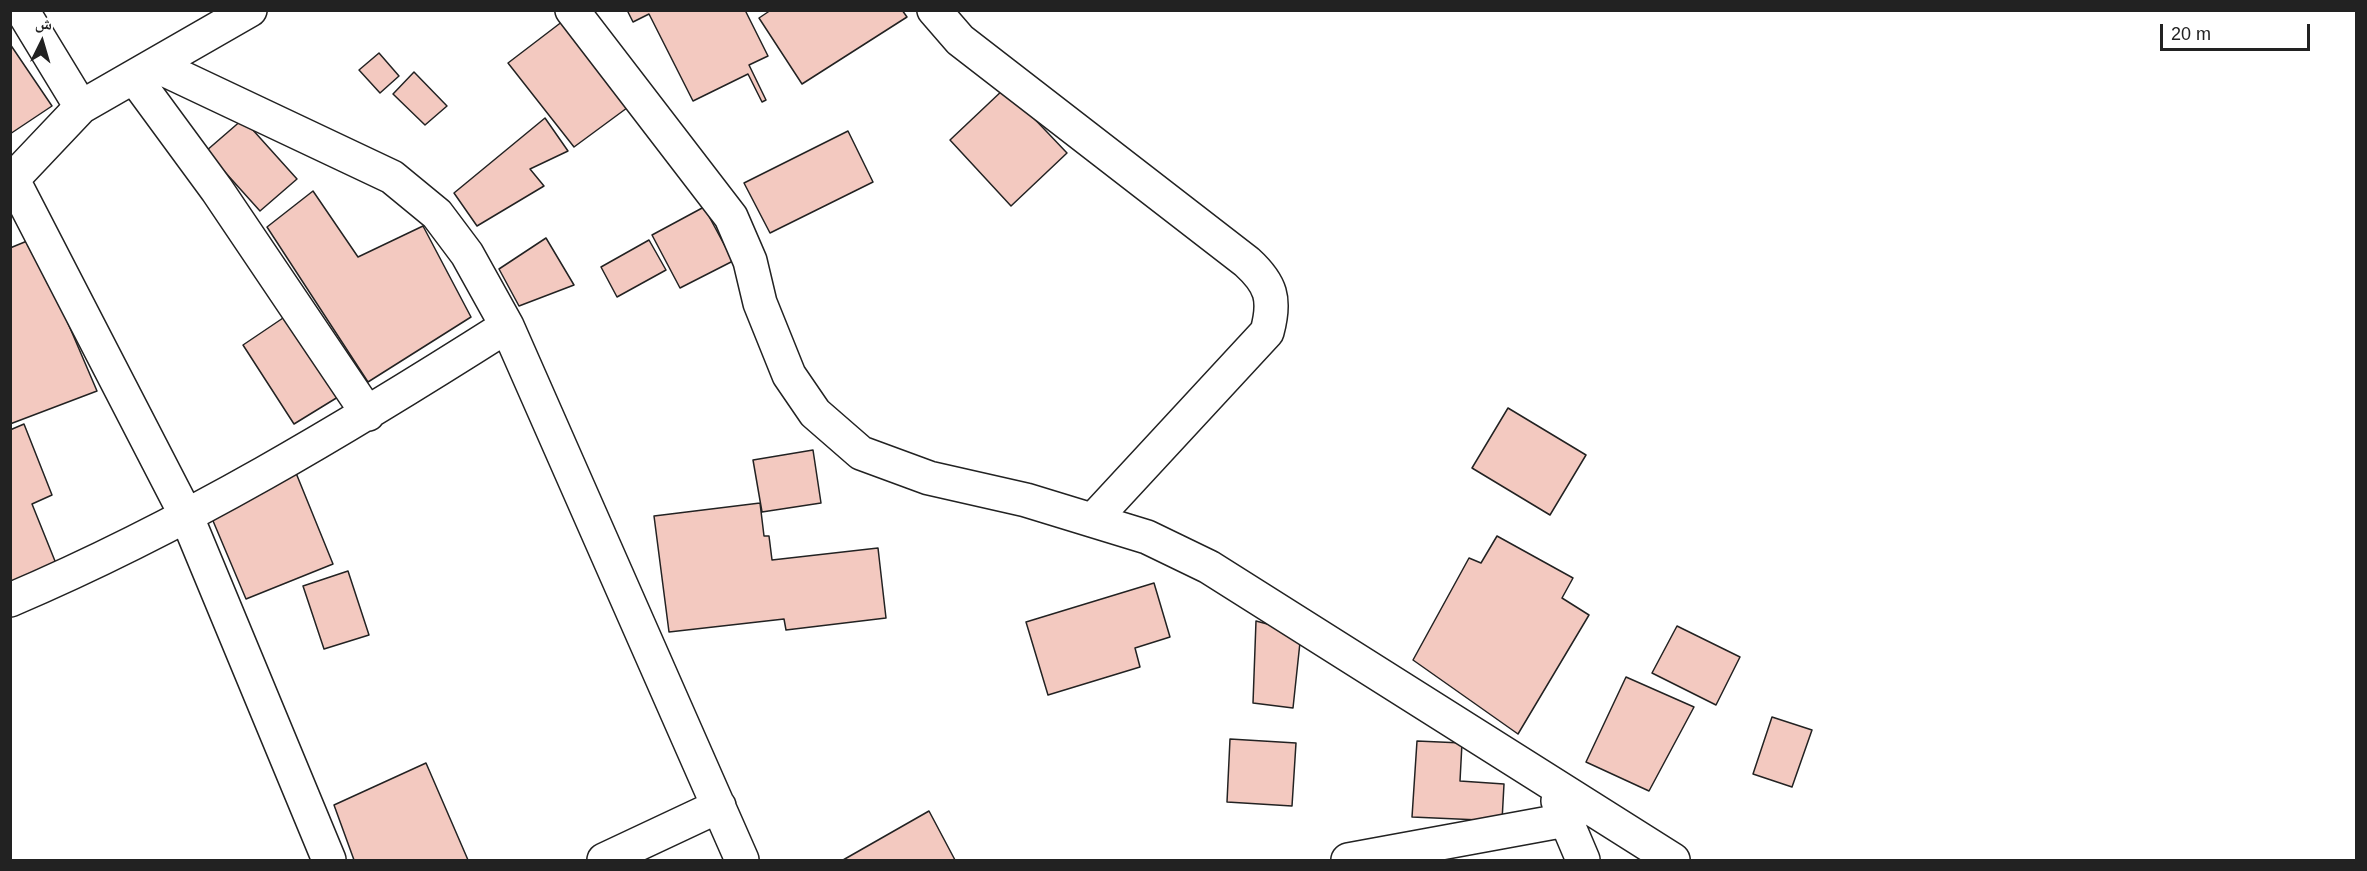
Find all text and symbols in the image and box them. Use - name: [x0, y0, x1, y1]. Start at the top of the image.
- north arrow: [12, 12, 72, 72]
- scale bar: [2163, 12, 2313, 50]
- text: ش: [34, 14, 53, 33]
- text: 20 m: [2171, 24, 2211, 44]

